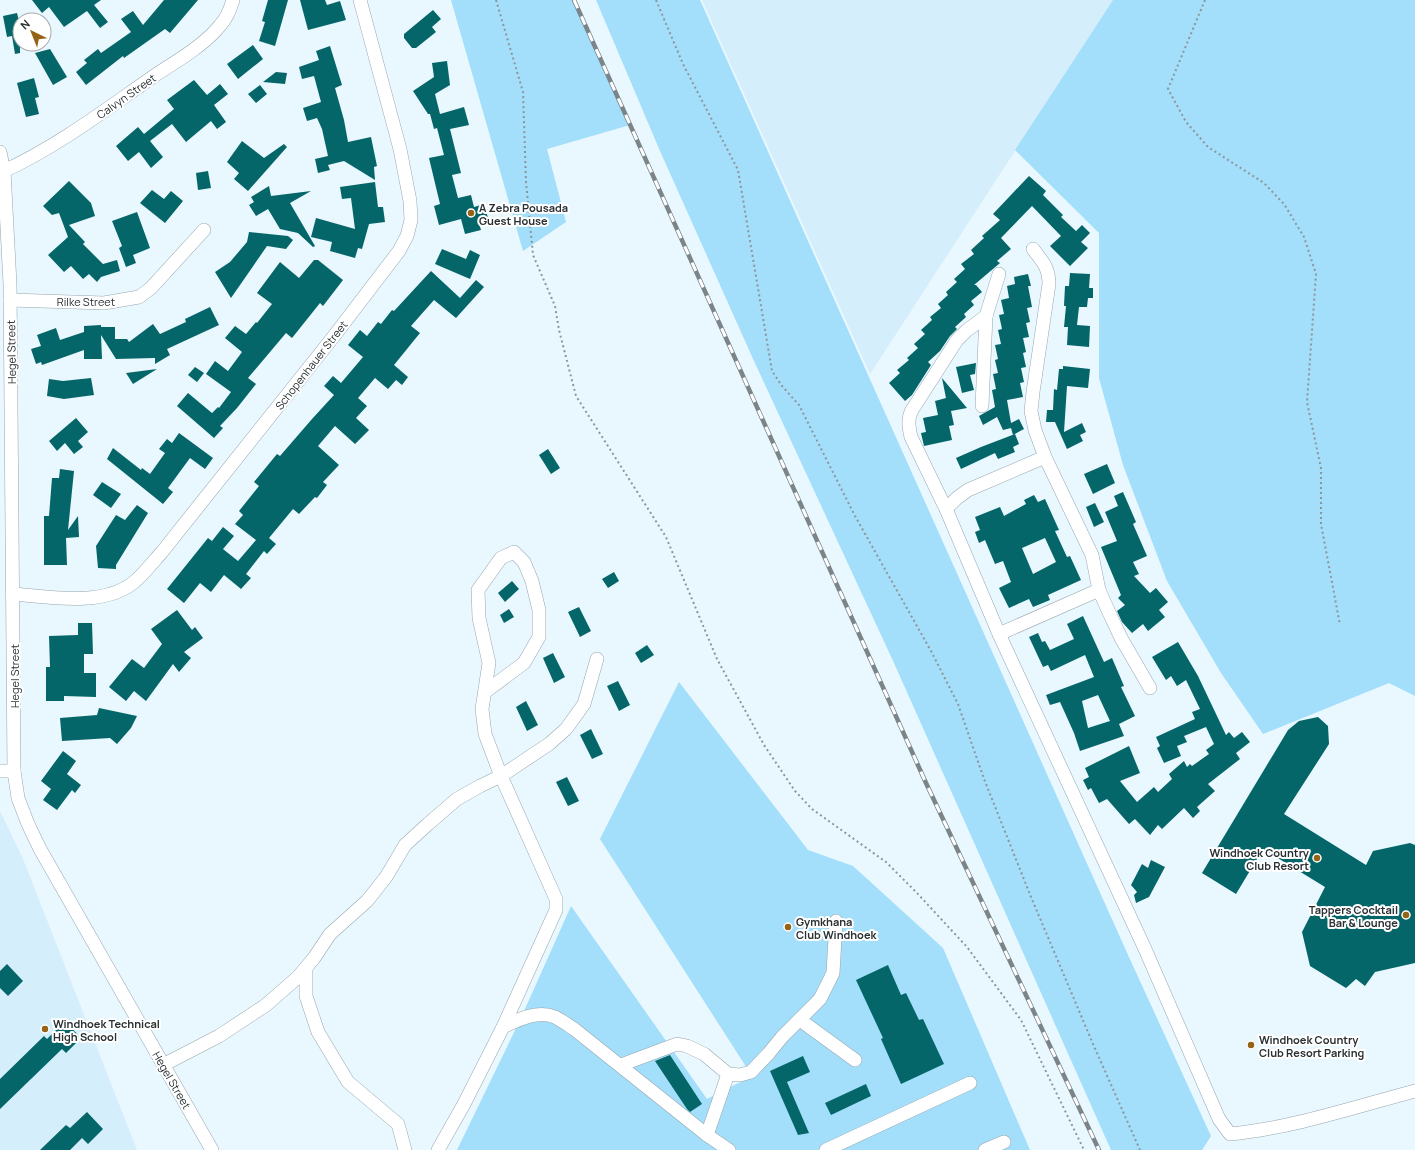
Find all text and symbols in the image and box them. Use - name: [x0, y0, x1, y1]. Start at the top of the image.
- north arrow: [12, 12, 52, 52]
- text: N: [17, 16, 33, 33]
- street label: Calvyn Street: [93, 70, 159, 122]
- place label: A Zebra Pousada Guest House: [479, 200, 568, 228]
- marker: A Zebra Pousada Guest House: [466, 208, 476, 218]
- street label: Rilke Street: [57, 294, 115, 309]
- street label: Schopenhauer Street: [271, 317, 351, 413]
- street label: Hegel Street: [3, 320, 19, 384]
- street label: Hegel Street: [7, 644, 22, 708]
- place label: Windhoek Country Club Resort: [1210, 845, 1310, 873]
- marker: Windhoek Country Club Resort: [1312, 853, 1322, 863]
- place label: Tappers Cocktail Bar & Lounge: [1309, 902, 1398, 930]
- marker: Tappers Cocktail Bar & Lounge: [1401, 910, 1411, 920]
- place label: Gymkhana Club Windhoek: [796, 914, 878, 942]
- marker: Gymkhana Club Windhoek: [783, 922, 793, 932]
- place label: Windhoek Technical High School: [53, 1016, 160, 1044]
- marker: Windhoek Technical High School: [40, 1024, 50, 1034]
- place label: Windhoek Country Club Resort Parking: [1259, 1032, 1364, 1060]
- marker: Windhoek Country Club Resort Parking: [1246, 1040, 1256, 1050]
- street label: Hegel Street: [150, 1049, 194, 1111]

